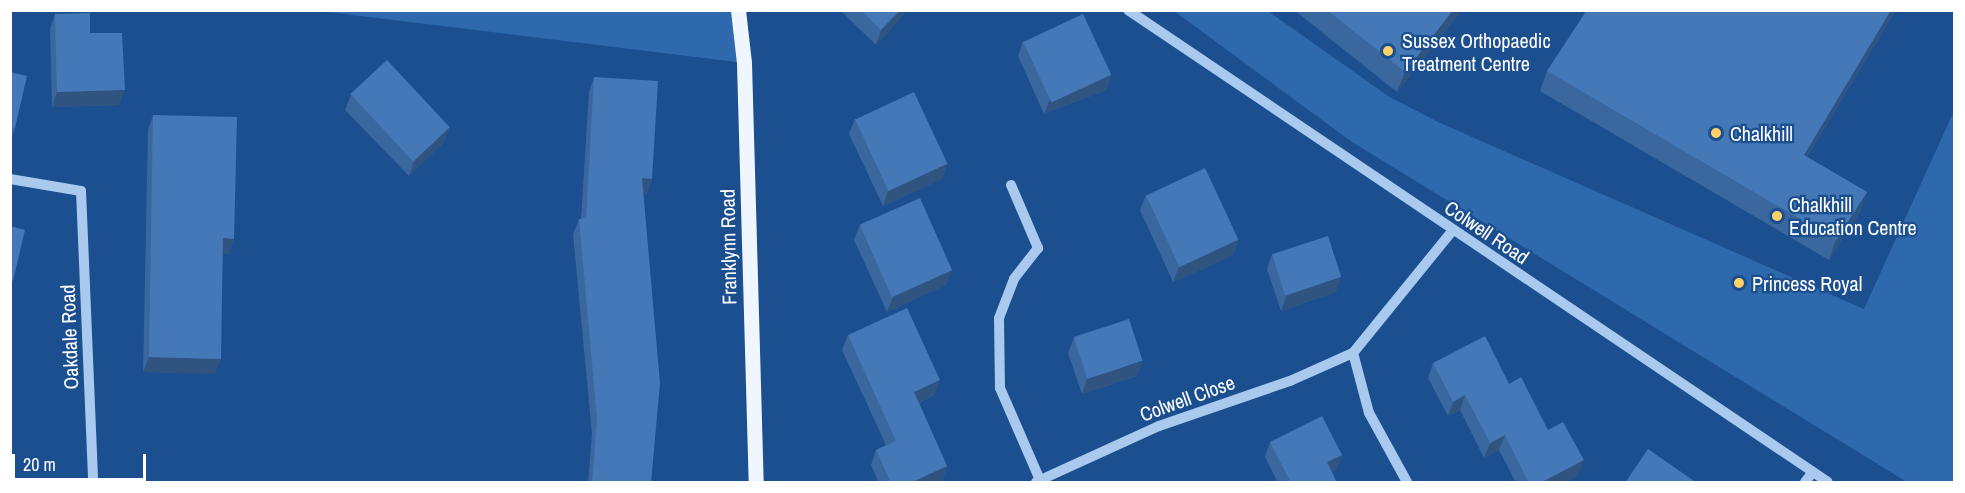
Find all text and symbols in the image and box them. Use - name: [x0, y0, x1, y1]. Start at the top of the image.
- place label: Sussex Orthopaedic Treatment Centre: [1402, 28, 1551, 75]
- marker: Sussex Orthopaedic Treatment Centre: [1379, 42, 1397, 60]
- place label: Chalkhill: [1730, 121, 1793, 145]
- marker: Chalkhill: [1707, 124, 1725, 142]
- street label: Franklynn Road: [715, 189, 741, 305]
- place label: Chalkhill Education Centre: [1789, 192, 1917, 239]
- street label: Colwell Road: [1440, 195, 1534, 269]
- marker: Chalkhill Education Centre: [1770, 209, 1784, 223]
- place label: Princess Royal: [1752, 271, 1862, 295]
- marker: Princess Royal: [1730, 274, 1748, 292]
- street label: Oakdale Road: [55, 284, 83, 390]
- street label: Colwell Close: [1136, 370, 1238, 426]
- scale bar: [15, 442, 148, 480]
- text: 20 m: [23, 452, 56, 477]

